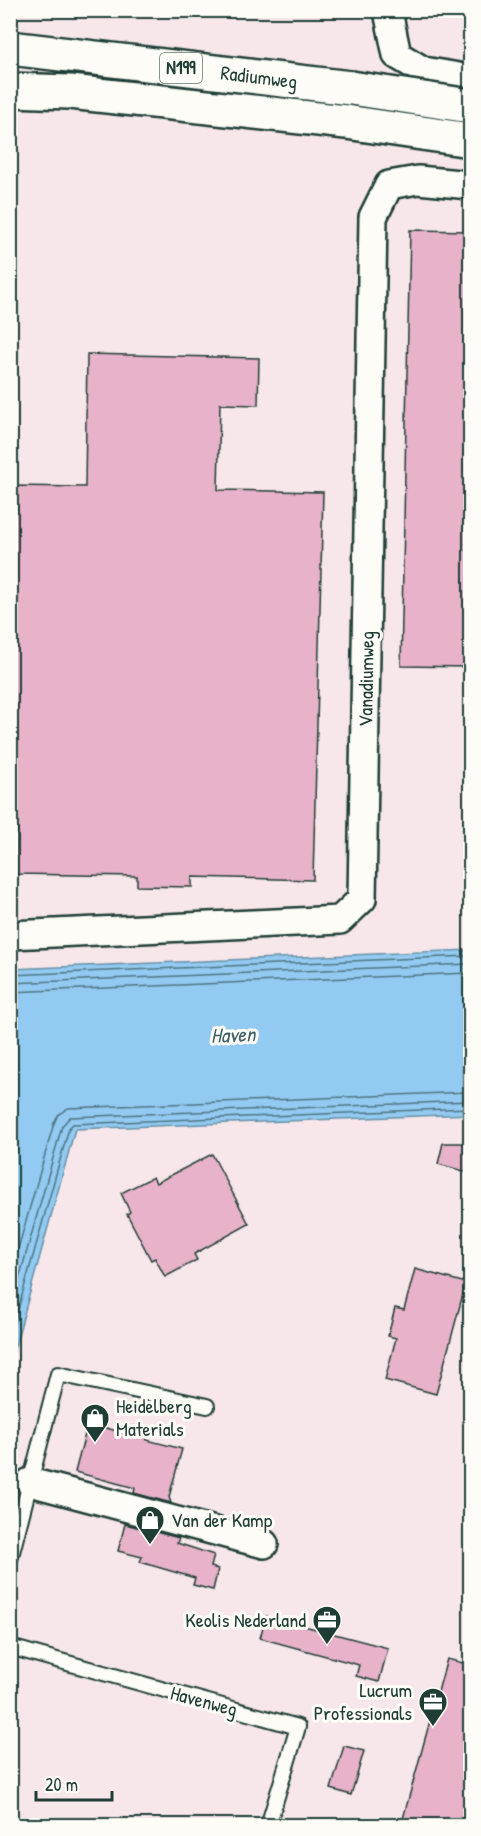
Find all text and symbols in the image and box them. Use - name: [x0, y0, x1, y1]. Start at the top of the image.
- road number: N199: [160, 53, 202, 83]
- street label: Radiumweg: [219, 58, 299, 95]
- street label: Vanadiumweg: [351, 631, 380, 727]
- water label: Haven: [210, 1019, 257, 1050]
- place label: Heidelberg Materials: [116, 1392, 192, 1442]
- shop icon: Heidelberg Materials: [79, 1402, 111, 1444]
- shop icon: Van der Kamp: [134, 1504, 166, 1546]
- place label: Van der Kamp: [171, 1506, 273, 1533]
- office icon: Keolis Nederland: [311, 1604, 343, 1646]
- place label: Keolis Nederland: [185, 1606, 306, 1633]
- place label: Lucrum Professionals: [314, 1676, 412, 1726]
- street label: Havenweg: [168, 1679, 241, 1722]
- office icon: Lucrum Professionals: [417, 1686, 449, 1728]
- scale bar: [36, 1764, 112, 1802]
- text: 20 m: [45, 1772, 78, 1797]

